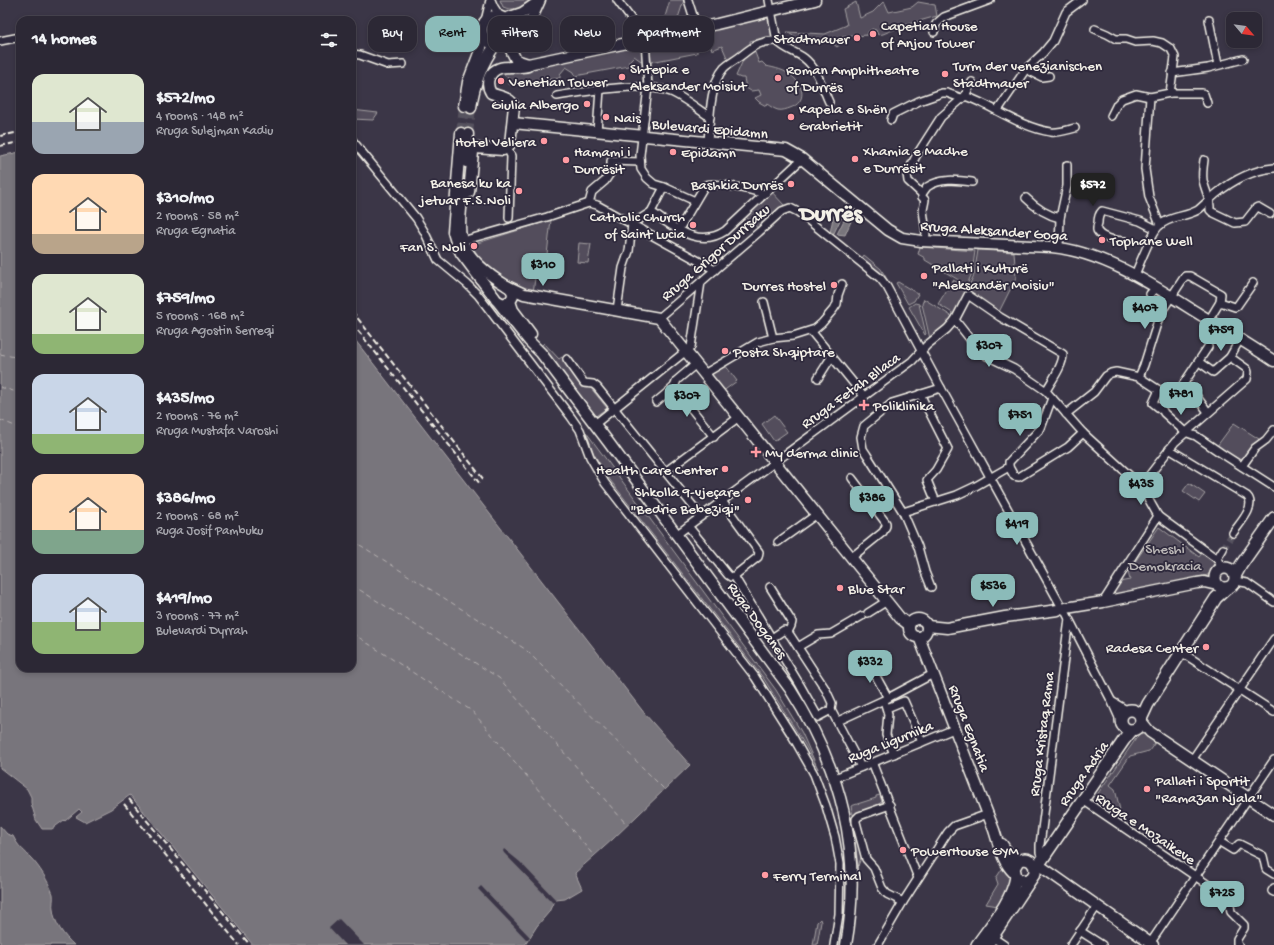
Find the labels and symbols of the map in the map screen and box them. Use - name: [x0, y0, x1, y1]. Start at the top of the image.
- north arrow: [1226, 12, 1262, 48]
- place label: Capetian House of Anjou Tower: [881, 18, 978, 53]
- marker: Capetian House of Anjou Tower: [868, 29, 878, 39]
- place label: Stadtmauer: [774, 31, 851, 49]
- marker: Stadtmauer: [852, 33, 862, 43]
- place label: Turm der venezianischen Stadtmauer: [952, 58, 1102, 93]
- place label: Shtepia e Aleksander Moisiut: [630, 61, 748, 96]
- place label: Roman Amphitheatre of Durrës: [786, 62, 919, 97]
- marker: Turm der venezianischen Stadtmauer: [940, 69, 950, 79]
- marker: Shtepia e Aleksander Moisiut: [617, 72, 627, 82]
- marker: Roman Amphitheatre of Durrës: [773, 73, 783, 83]
- place label: Venetian Tower: [508, 74, 608, 92]
- marker: Venetian Tower: [496, 76, 506, 86]
- place label: Giulia Albergo: [491, 97, 579, 115]
- marker: Giulia Albergo: [582, 99, 592, 109]
- place label: Kapela e Shën Grabrietit: [799, 101, 887, 136]
- place label: Nais: [614, 110, 641, 128]
- marker: Nais: [601, 112, 611, 122]
- marker: Kapela e Shën Grabrietit: [786, 112, 796, 122]
- street label: Bulevardi Epidamn: [650, 116, 769, 144]
- place label: Hotel Veliera: [455, 134, 537, 152]
- marker: Hotel Veliera: [539, 136, 549, 146]
- place label: Xhamia e Madhe e Durrësit: [862, 143, 968, 178]
- place label: Hamami i Durrësit: [573, 144, 631, 179]
- place label: Epidamn: [681, 145, 736, 163]
- marker: Epidamn: [668, 147, 678, 157]
- marker: Xhamia e Madhe e Durrësit: [850, 154, 860, 164]
- marker: Hamami i Durrësit: [561, 155, 571, 165]
- pin: $572: [1069, 173, 1117, 207]
- place label: Banesa ku ka jetuar F.S.Noli: [417, 175, 512, 210]
- place label: Bashkia Durrës: [690, 177, 783, 195]
- marker: Bashkia Durrës: [786, 179, 796, 189]
- marker: Banesa ku ka jetuar F.S.Noli: [514, 186, 524, 196]
- street label: Rruga Grigor Durrsaku: [658, 201, 775, 306]
- district label: Durrës: [798, 202, 864, 229]
- place label: Catholic Church of Saint Lucia: [590, 209, 686, 244]
- street label: Rruga Aleksander Goga: [920, 218, 1069, 246]
- marker: Catholic Church of Saint Lucia: [688, 220, 698, 230]
- place label: Tophane Well: [1109, 233, 1193, 251]
- marker: Tophane Well: [1097, 235, 1107, 245]
- place label: Fan S. Noli: [399, 239, 466, 257]
- marker: Fan S. Noli: [469, 241, 479, 251]
- pin: $310: [519, 253, 567, 287]
- place label: Pallati i Kulturë "Aleksandër Moisiu": [931, 260, 1055, 295]
- marker: Pallati i Kulturë "Aleksandër Moisiu": [919, 271, 929, 281]
- place label: Durres Hostel: [742, 278, 826, 296]
- marker: Durres Hostel: [829, 280, 839, 290]
- pin: $407: [1121, 296, 1169, 330]
- pin: $759: [1197, 318, 1245, 352]
- pin: $307: [965, 334, 1013, 368]
- place label: Posta Shqiptare: [732, 344, 835, 362]
- marker: Posta Shqiptare: [720, 346, 730, 356]
- street label: Rruga Fetah Bllaca: [798, 349, 905, 434]
- pin: $781: [1157, 382, 1205, 416]
- pin: $307: [663, 384, 711, 418]
- place label: Poliklinika: [872, 398, 935, 416]
- marker: Poliklinika: [858, 399, 870, 411]
- pin: $751: [996, 403, 1044, 437]
- place label: My derma clinic: [765, 445, 859, 463]
- marker: My derma clinic: [750, 446, 762, 458]
- place label: Health Care Center: [596, 462, 719, 480]
- marker: Health Care Center: [720, 464, 730, 474]
- pin: $435: [1117, 472, 1165, 506]
- place label: Shkolla 9-vjeçare "Bedrie Bebeziqi": [630, 484, 740, 519]
- pin: $386: [848, 486, 896, 520]
- marker: Shkolla 9-vjeçare "Bedrie Bebeziqi": [743, 495, 753, 505]
- pin: $419: [993, 512, 1041, 546]
- park label: Sheshi Demokracia: [1128, 541, 1202, 576]
- pin: $536: [969, 574, 1017, 608]
- street label: Ruga Doganes: [723, 579, 790, 663]
- place label: Blue Star: [847, 581, 906, 599]
- marker: Blue Star: [835, 583, 845, 593]
- place label: Radesa Center: [1106, 640, 1200, 658]
- marker: Radesa Center: [1201, 642, 1211, 652]
- pin: $332: [846, 650, 894, 684]
- street label: Rruga Kristaq Rama: [1026, 670, 1060, 797]
- street label: Rruga Egnatia: [943, 683, 993, 775]
- street label: Ruga Ligurnika: [845, 717, 937, 768]
- street label: Rruga Adria: [1056, 738, 1114, 810]
- place label: Pallati i Sportit "Ramazan Njala": [1154, 773, 1262, 808]
- marker: Pallati i Sportit "Ramazan Njala": [1142, 784, 1152, 794]
- street label: Rruga e Mozaikeve: [1091, 789, 1199, 870]
- place label: PowerHouse GYM: [910, 843, 1019, 861]
- marker: PowerHouse GYM: [898, 845, 908, 855]
- place label: Ferry Terminal: [772, 868, 861, 886]
- marker: Ferry Terminal: [760, 870, 770, 880]
- pin: $725: [1198, 881, 1246, 915]

